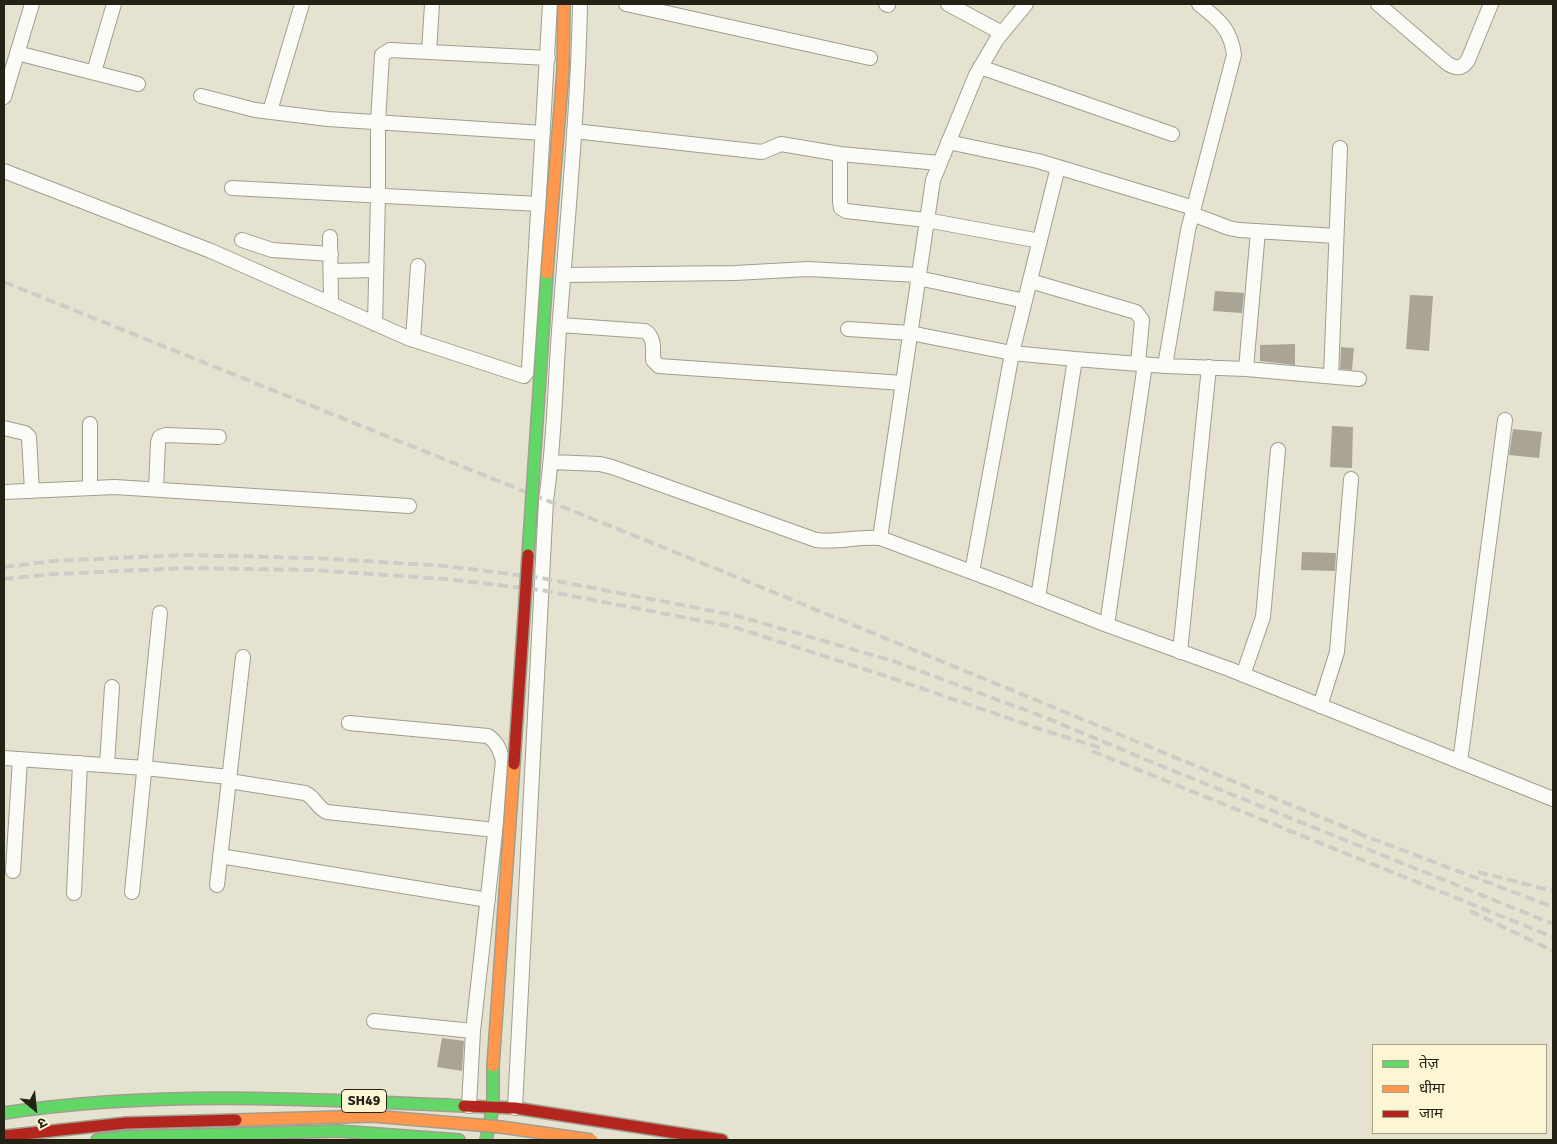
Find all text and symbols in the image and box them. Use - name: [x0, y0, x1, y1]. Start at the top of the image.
- legend: [1372, 1044, 1547, 1134]
- text: तेज़: [1419, 1054, 1439, 1072]
- text: धीमा: [1419, 1079, 1445, 1097]
- north arrow: [10, 1084, 60, 1134]
- road number: SH49: [342, 1090, 386, 1112]
- text: जाम: [1419, 1104, 1443, 1122]
- text: उ: [35, 1113, 50, 1132]

